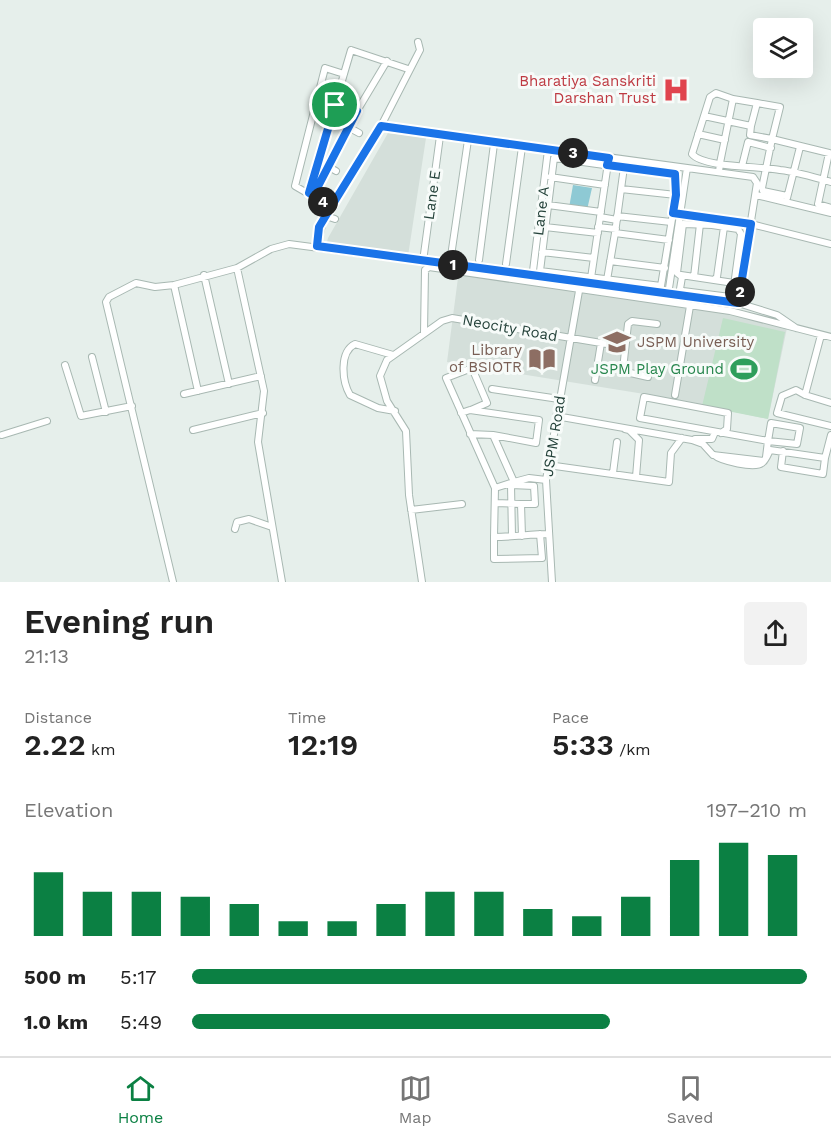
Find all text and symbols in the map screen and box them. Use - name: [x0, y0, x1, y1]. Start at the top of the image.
- map controls: [753, 18, 813, 78]
- button: layers: [753, 18, 813, 78]
- place label: Bharatiya Sanskriti Darshan Trust: [519, 72, 657, 107]
- hospital icon: Bharatiya Sanskriti Darshan Trust: [661, 75, 691, 105]
- pin: [309, 79, 360, 130]
- icon: arrive: [318, 88, 351, 121]
- pin: 3: [558, 138, 588, 168]
- text: 3: [568, 143, 578, 162]
- street label: Lane E: [420, 169, 444, 221]
- street label: Lane A: [529, 185, 553, 237]
- pin: 4: [308, 187, 338, 217]
- text: 4: [318, 192, 328, 211]
- pin: 1: [438, 250, 468, 280]
- text: 1: [450, 255, 456, 274]
- pin: 2: [725, 277, 755, 307]
- text: 2: [735, 282, 745, 301]
- street label: Neocity Road: [461, 311, 559, 345]
- school or university icon: JSPM University: [602, 327, 632, 357]
- place label: JSPM University: [637, 333, 754, 351]
- place label: Library of BSIOTR: [449, 341, 522, 376]
- library icon: Library of BSIOTR: [527, 344, 557, 374]
- sports icon: JSPM Play Ground: [729, 354, 759, 384]
- place label: JSPM Play Ground: [591, 360, 724, 378]
- street label: JSPM Road: [539, 394, 569, 478]
- text: Evening run: [24, 602, 214, 641]
- button: share: [744, 602, 807, 665]
- text: 21:13: [24, 644, 69, 668]
- text: Distance: [24, 708, 92, 727]
- text: Time: [288, 708, 326, 727]
- text: Pace: [552, 708, 589, 727]
- text: 2.22: [24, 727, 86, 762]
- text: 12:19: [288, 727, 358, 762]
- text: 5:33: [552, 727, 614, 762]
- text: km: [86, 740, 115, 759]
- text: /km: [614, 740, 651, 759]
- text: Elevation: [24, 798, 113, 822]
- text: 197–210 m: [707, 798, 807, 822]
- text: 500 m: [24, 965, 86, 989]
- text: 5:17: [120, 965, 157, 989]
- text: 1.0 km: [24, 1010, 88, 1034]
- text: 5:49: [120, 1010, 162, 1034]
- tab: Home: [118, 1072, 163, 1127]
- tab: Map: [399, 1072, 432, 1127]
- tab: Saved: [667, 1072, 713, 1127]

